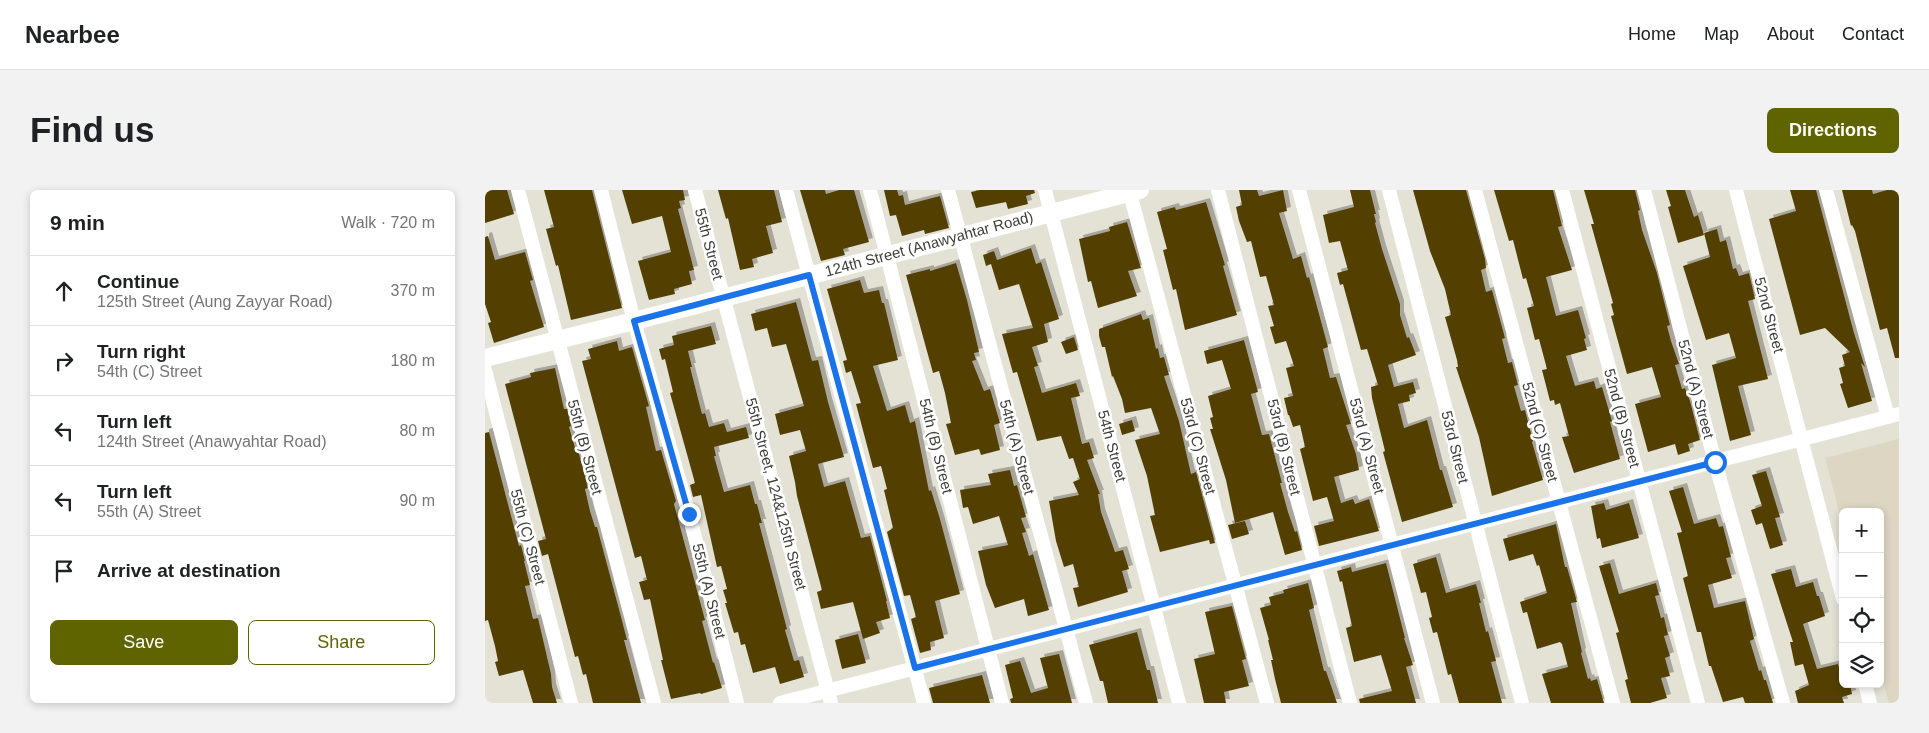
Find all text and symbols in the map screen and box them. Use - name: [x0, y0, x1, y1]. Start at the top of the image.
- text: Nearbee: [25, 21, 120, 48]
- text: Home: [1628, 24, 1676, 44]
- text: Map: [1704, 24, 1739, 44]
- text: About: [1767, 24, 1814, 44]
- text: Contact: [1842, 24, 1904, 44]
- button: Directions: [1767, 108, 1899, 153]
- text: Find us: [30, 110, 154, 149]
- street label: 55th Street: [692, 206, 727, 282]
- street label: 124th Street (Anawyahtar Road): [823, 207, 1035, 280]
- text: 9 min: [50, 211, 105, 234]
- text: Walk · 720 m: [341, 214, 435, 231]
- text: Continue: [97, 271, 179, 292]
- street label: 52nd Street: [1751, 275, 1788, 355]
- icon: ahead: [50, 277, 78, 305]
- text: 370 m: [391, 282, 435, 299]
- text: 125th Street (Aung Zayyar Road): [97, 293, 333, 310]
- street label: 52nd (A) Street: [1675, 338, 1718, 441]
- text: Turn right: [97, 341, 185, 362]
- icon: right: [50, 347, 78, 375]
- text: 180 m: [391, 352, 435, 369]
- text: 54th (C) Street: [97, 363, 202, 380]
- street label: 52nd (B) Street: [1601, 367, 1644, 470]
- street label: 52nd (C) Street: [1519, 380, 1562, 484]
- street label: 55th Street, 124&125th Street: [743, 396, 811, 593]
- street label: 54th (B) Street: [916, 396, 957, 496]
- street label: 53rd (C) Street: [1177, 396, 1220, 497]
- street label: 53rd (A) Street: [1347, 396, 1389, 496]
- street label: 53rd (B) Street: [1264, 397, 1305, 497]
- street label: 55th (B) Street: [565, 398, 607, 497]
- street label: 54th (A) Street: [997, 398, 1039, 497]
- street label: 54th Street: [1095, 408, 1130, 484]
- street label: 53rd Street: [1438, 409, 1473, 486]
- text: Turn left: [97, 411, 172, 432]
- icon: left: [50, 417, 78, 445]
- text: 80 m: [399, 422, 435, 439]
- text: 124th Street (Anawyahtar Road): [97, 433, 326, 450]
- route start: [1704, 451, 1727, 474]
- text: Turn left: [97, 481, 172, 502]
- icon: left: [50, 487, 78, 515]
- street label: 55th (C) Street: [508, 487, 550, 587]
- text: 90 m: [399, 492, 435, 509]
- text: 55th (A) Street: [97, 503, 201, 520]
- route end: [678, 503, 701, 526]
- map controls: [1839, 508, 1884, 688]
- button: +: [1839, 508, 1884, 553]
- street label: 55th (A) Street: [689, 541, 730, 641]
- button: −: [1839, 553, 1884, 598]
- icon: arrive: [50, 557, 78, 585]
- text: Arrive at destination: [97, 560, 281, 581]
- button: locate: [1839, 598, 1884, 643]
- button: Save: [50, 620, 238, 665]
- button: Share: [248, 620, 435, 665]
- button: layers: [1839, 643, 1884, 688]

